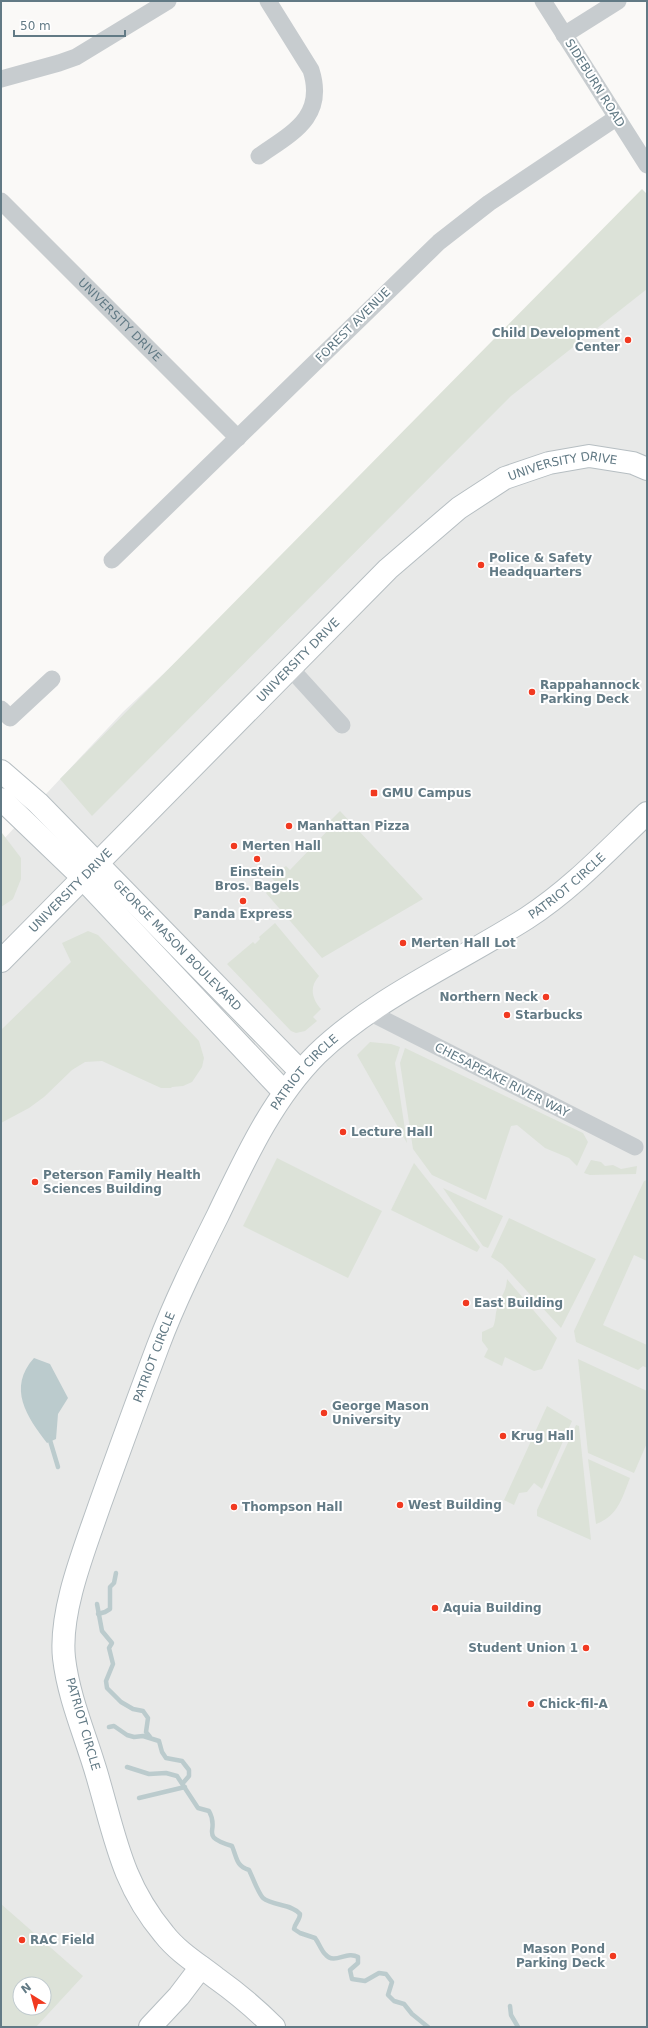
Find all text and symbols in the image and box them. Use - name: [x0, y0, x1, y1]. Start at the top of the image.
- scale bar: [14, 12, 125, 38]
- text: 50 m: [20, 19, 51, 33]
- street label: SIDEBURN ROAD: [562, 36, 628, 130]
- street label: UNIVERSITY DRIVE: [75, 275, 164, 364]
- street label: FOREST AVENUE: [313, 285, 393, 365]
- place label: Child Development Center: [492, 326, 620, 354]
- marker: Child Development Center: [623, 335, 633, 345]
- street label: UNIVERSITY DRIVE: [506, 449, 618, 483]
- place label: Police & Safety Headquarters: [489, 551, 592, 579]
- marker: Police & Safety Headquarters: [476, 560, 486, 570]
- street label: UNIVERSITY DRIVE: [254, 615, 343, 705]
- place label: Rappahannock Parking Deck: [540, 678, 641, 706]
- marker: Rappahannock Parking Deck: [527, 687, 537, 697]
- place label: GMU Campus: [382, 786, 471, 800]
- marker: GMU Campus: [369, 788, 379, 798]
- place label: Manhattan Pizza: [297, 819, 410, 833]
- marker: Manhattan Pizza: [284, 821, 294, 831]
- place label: Merten Hall: [242, 839, 321, 853]
- marker: Merten Hall: [229, 841, 239, 851]
- street label: UNIVERSITY DRIVE: [26, 846, 115, 935]
- street label: PATRIOT CIRCLE: [526, 850, 608, 922]
- marker: Einstein Bros. Bagels: [252, 854, 262, 864]
- place label: Einstein Bros. Bagels: [215, 865, 299, 893]
- street label: GEORGE MASON BOULEVARD: [110, 877, 244, 1014]
- marker: Panda Express: [238, 896, 248, 906]
- place label: Panda Express: [194, 907, 292, 921]
- place label: Merten Hall Lot: [411, 936, 516, 950]
- marker: Merten Hall Lot: [398, 938, 408, 948]
- place label: Northern Neck: [439, 990, 539, 1004]
- marker: Northern Neck: [541, 992, 551, 1002]
- place label: Starbucks: [515, 1008, 583, 1022]
- marker: Starbucks: [502, 1010, 512, 1020]
- street label: PATRIOT CIRCLE: [268, 1031, 341, 1113]
- street label: CHESAPEAKE RIVER WAY: [432, 1040, 572, 1120]
- place label: Lecture Hall: [351, 1125, 433, 1139]
- marker: Lecture Hall: [338, 1127, 348, 1137]
- place label: Peterson Family Health Sciences Building: [43, 1168, 201, 1196]
- marker: Peterson Family Health Sciences Building: [30, 1177, 40, 1187]
- place label: East Building: [474, 1296, 563, 1310]
- marker: East Building: [461, 1298, 471, 1308]
- street label: PATRIOT CIRCLE: [130, 1310, 178, 1405]
- place label: George Mason University: [332, 1399, 429, 1427]
- marker: George Mason University: [319, 1408, 329, 1418]
- place label: Krug Hall: [511, 1429, 574, 1443]
- marker: Krug Hall: [498, 1431, 508, 1441]
- place label: West Building: [408, 1498, 502, 1512]
- place label: Thompson Hall: [242, 1500, 343, 1514]
- marker: West Building: [395, 1500, 405, 1510]
- marker: Thompson Hall: [229, 1502, 239, 1512]
- place label: Aquia Building: [443, 1601, 542, 1615]
- marker: Aquia Building: [430, 1603, 440, 1613]
- place label: Student Union 1: [468, 1641, 578, 1655]
- marker: Student Union 1: [581, 1643, 591, 1653]
- street label: PATRIOT CIRCLE: [63, 1676, 103, 1772]
- place label: Chick-fil-A: [539, 1697, 609, 1711]
- marker: Chick-fil-A: [526, 1699, 536, 1709]
- place label: RAC Field: [30, 1933, 95, 1947]
- marker: RAC Field: [17, 1935, 27, 1945]
- place label: Mason Pond Parking Deck: [516, 1942, 606, 1970]
- marker: Mason Pond Parking Deck: [608, 1951, 618, 1961]
- north arrow: [12, 1976, 52, 2016]
- text: N: [19, 1980, 34, 1996]

